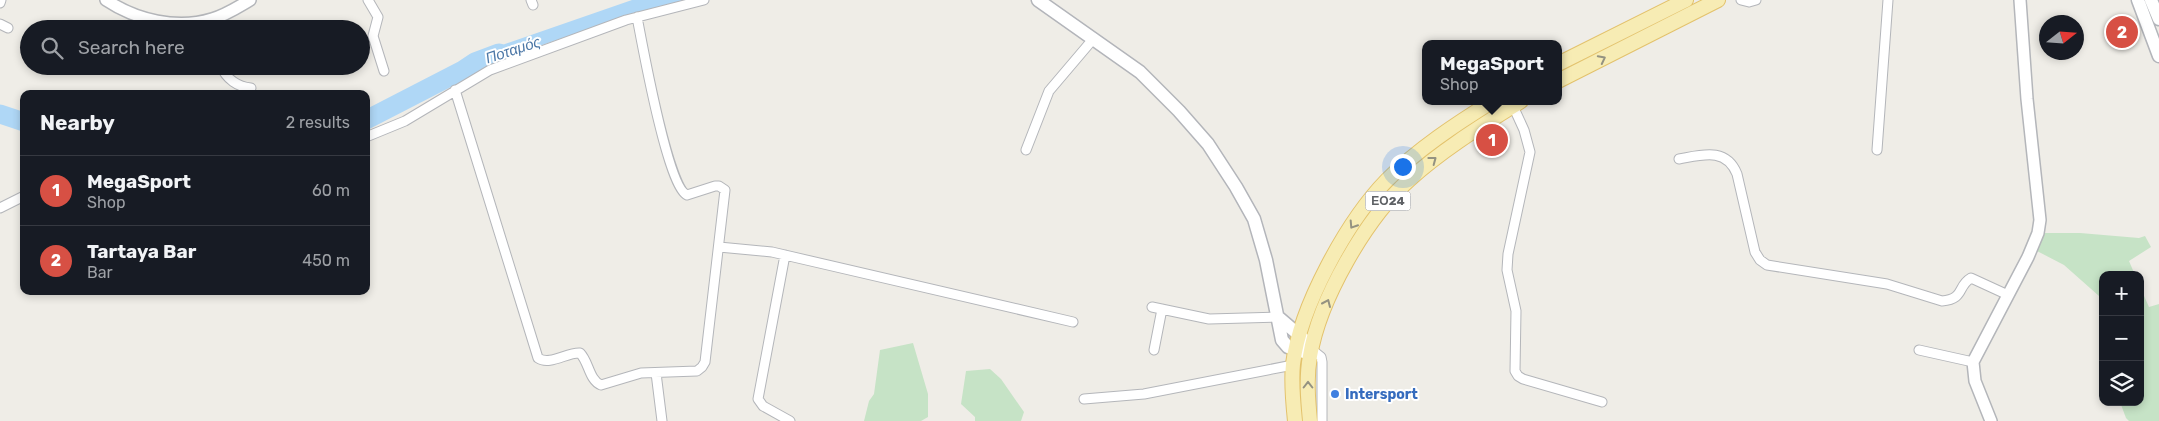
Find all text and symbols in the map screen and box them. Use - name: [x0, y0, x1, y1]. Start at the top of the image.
- pin: 2: [2106, 13, 2138, 51]
- north arrow: [2039, 15, 2084, 60]
- search box: [20, 20, 370, 75]
- water label: Ποταμός: [483, 32, 543, 67]
- icon: search: [38, 34, 66, 62]
- text: Search here: [78, 36, 185, 59]
- popup: [1422, 40, 1562, 105]
- text: MegaSport: [1440, 52, 1544, 75]
- one-way arrow: [1597, 55, 1606, 65]
- text: Shop: [1440, 75, 1478, 94]
- text: Nearby: [40, 110, 115, 135]
- text: 2 results: [286, 113, 350, 132]
- pin: 1: [1476, 121, 1508, 159]
- your location: [1390, 154, 1416, 180]
- one-way arrow: [1427, 158, 1436, 166]
- text: MegaSport: [87, 170, 191, 193]
- text: 1: [52, 181, 60, 200]
- text: 60 m: [312, 181, 350, 200]
- road number: ΕΟ24: [1366, 192, 1410, 210]
- text: Shop: [87, 193, 125, 212]
- one-way arrow: [1350, 219, 1359, 228]
- text: Tartaya Bar: [87, 240, 196, 263]
- text: 2: [51, 251, 61, 270]
- text: 450 m: [302, 251, 350, 270]
- text: Bar: [87, 263, 113, 282]
- map controls: [2099, 271, 2144, 406]
- button: +: [2099, 271, 2144, 316]
- one-way arrow: [1321, 299, 1332, 308]
- button: −: [2099, 316, 2144, 361]
- button: layers: [2099, 361, 2144, 406]
- one-way arrow: [1303, 381, 1313, 388]
- place label: Intersport: [1345, 386, 1418, 403]
- marker: Intersport: [1329, 388, 1341, 400]

